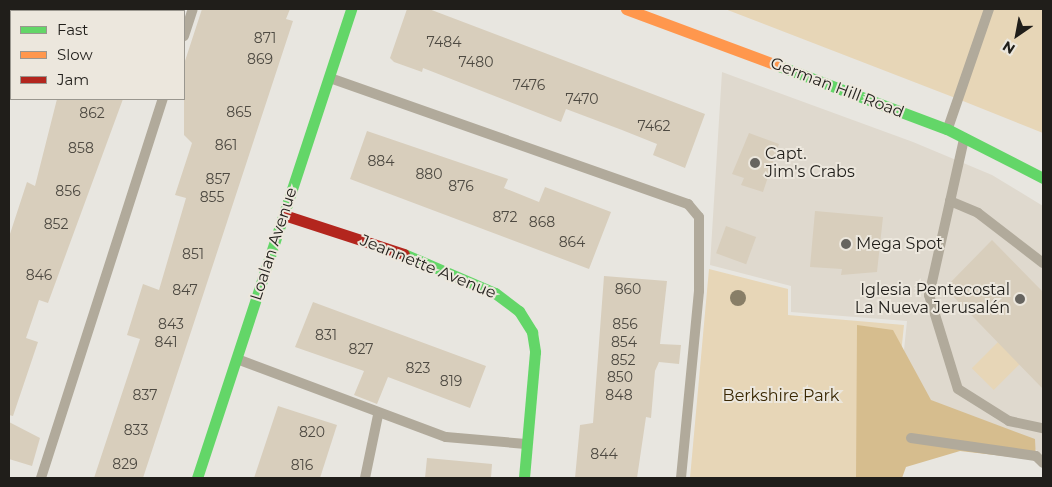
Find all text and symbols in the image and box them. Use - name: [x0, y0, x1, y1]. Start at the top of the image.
- legend: [10, 10, 185, 100]
- north arrow: [992, 10, 1042, 60]
- text: Fast: [57, 20, 88, 39]
- house number: 871: [254, 30, 276, 46]
- house number: 7484: [427, 34, 461, 50]
- text: N: [999, 37, 1018, 58]
- text: Slow: [57, 45, 93, 64]
- house number: 869: [247, 51, 273, 67]
- house number: 7480: [459, 54, 493, 70]
- street label: German Hill Road: [767, 54, 907, 122]
- text: Jam: [57, 70, 89, 89]
- house number: 7476: [513, 77, 545, 93]
- house number: 7470: [565, 91, 599, 107]
- house number: 865: [226, 104, 252, 120]
- house number: 862: [79, 105, 105, 121]
- house number: 7462: [637, 118, 671, 134]
- house number: 861: [215, 137, 237, 153]
- house number: 858: [68, 140, 94, 156]
- place label: Capt. Jim's Crabs: [765, 144, 855, 182]
- house number: 884: [367, 153, 395, 169]
- marker: Capt. Jim's Crabs: [749, 157, 761, 169]
- house number: 880: [415, 166, 443, 182]
- house number: 857: [206, 171, 230, 187]
- house number: 876: [448, 178, 474, 194]
- house number: 856: [55, 183, 81, 199]
- street label: Loalan Avenue: [247, 185, 301, 303]
- house number: 855: [200, 189, 224, 205]
- house number: 872: [492, 209, 518, 225]
- house number: 868: [529, 214, 555, 230]
- house number: 852: [44, 216, 68, 232]
- street label: Jeannette Avenue: [357, 231, 499, 303]
- house number: 864: [559, 234, 585, 250]
- place label: Mega Spot: [856, 234, 943, 254]
- marker: Mega Spot: [840, 238, 852, 250]
- house number: 851: [182, 246, 204, 262]
- house number: 846: [26, 267, 52, 283]
- place label: Iglesia Pentecostal La Nueva Jerusalén: [855, 280, 1010, 318]
- house number: 860: [615, 281, 641, 297]
- house number: 847: [172, 282, 198, 298]
- marker: Iglesia Pentecostal La Nueva Jerusalén: [1014, 293, 1026, 305]
- house number: 843: [158, 316, 184, 332]
- house number: 856: [612, 316, 638, 332]
- house number: 831: [315, 327, 337, 343]
- house number: 841: [155, 334, 177, 350]
- house number: 854: [611, 334, 637, 350]
- house number: 827: [348, 341, 374, 357]
- house number: 852: [611, 352, 635, 368]
- house number: 823: [406, 360, 430, 376]
- house number: 850: [607, 369, 633, 385]
- house number: 819: [440, 373, 462, 389]
- park label: Berkshire Park: [723, 386, 839, 406]
- house number: 837: [133, 387, 157, 403]
- house number: 848: [605, 387, 633, 403]
- house number: 833: [124, 422, 148, 438]
- house number: 820: [299, 424, 325, 440]
- house number: 844: [590, 446, 618, 462]
- house number: 829: [112, 456, 138, 472]
- house number: 816: [291, 457, 313, 473]

